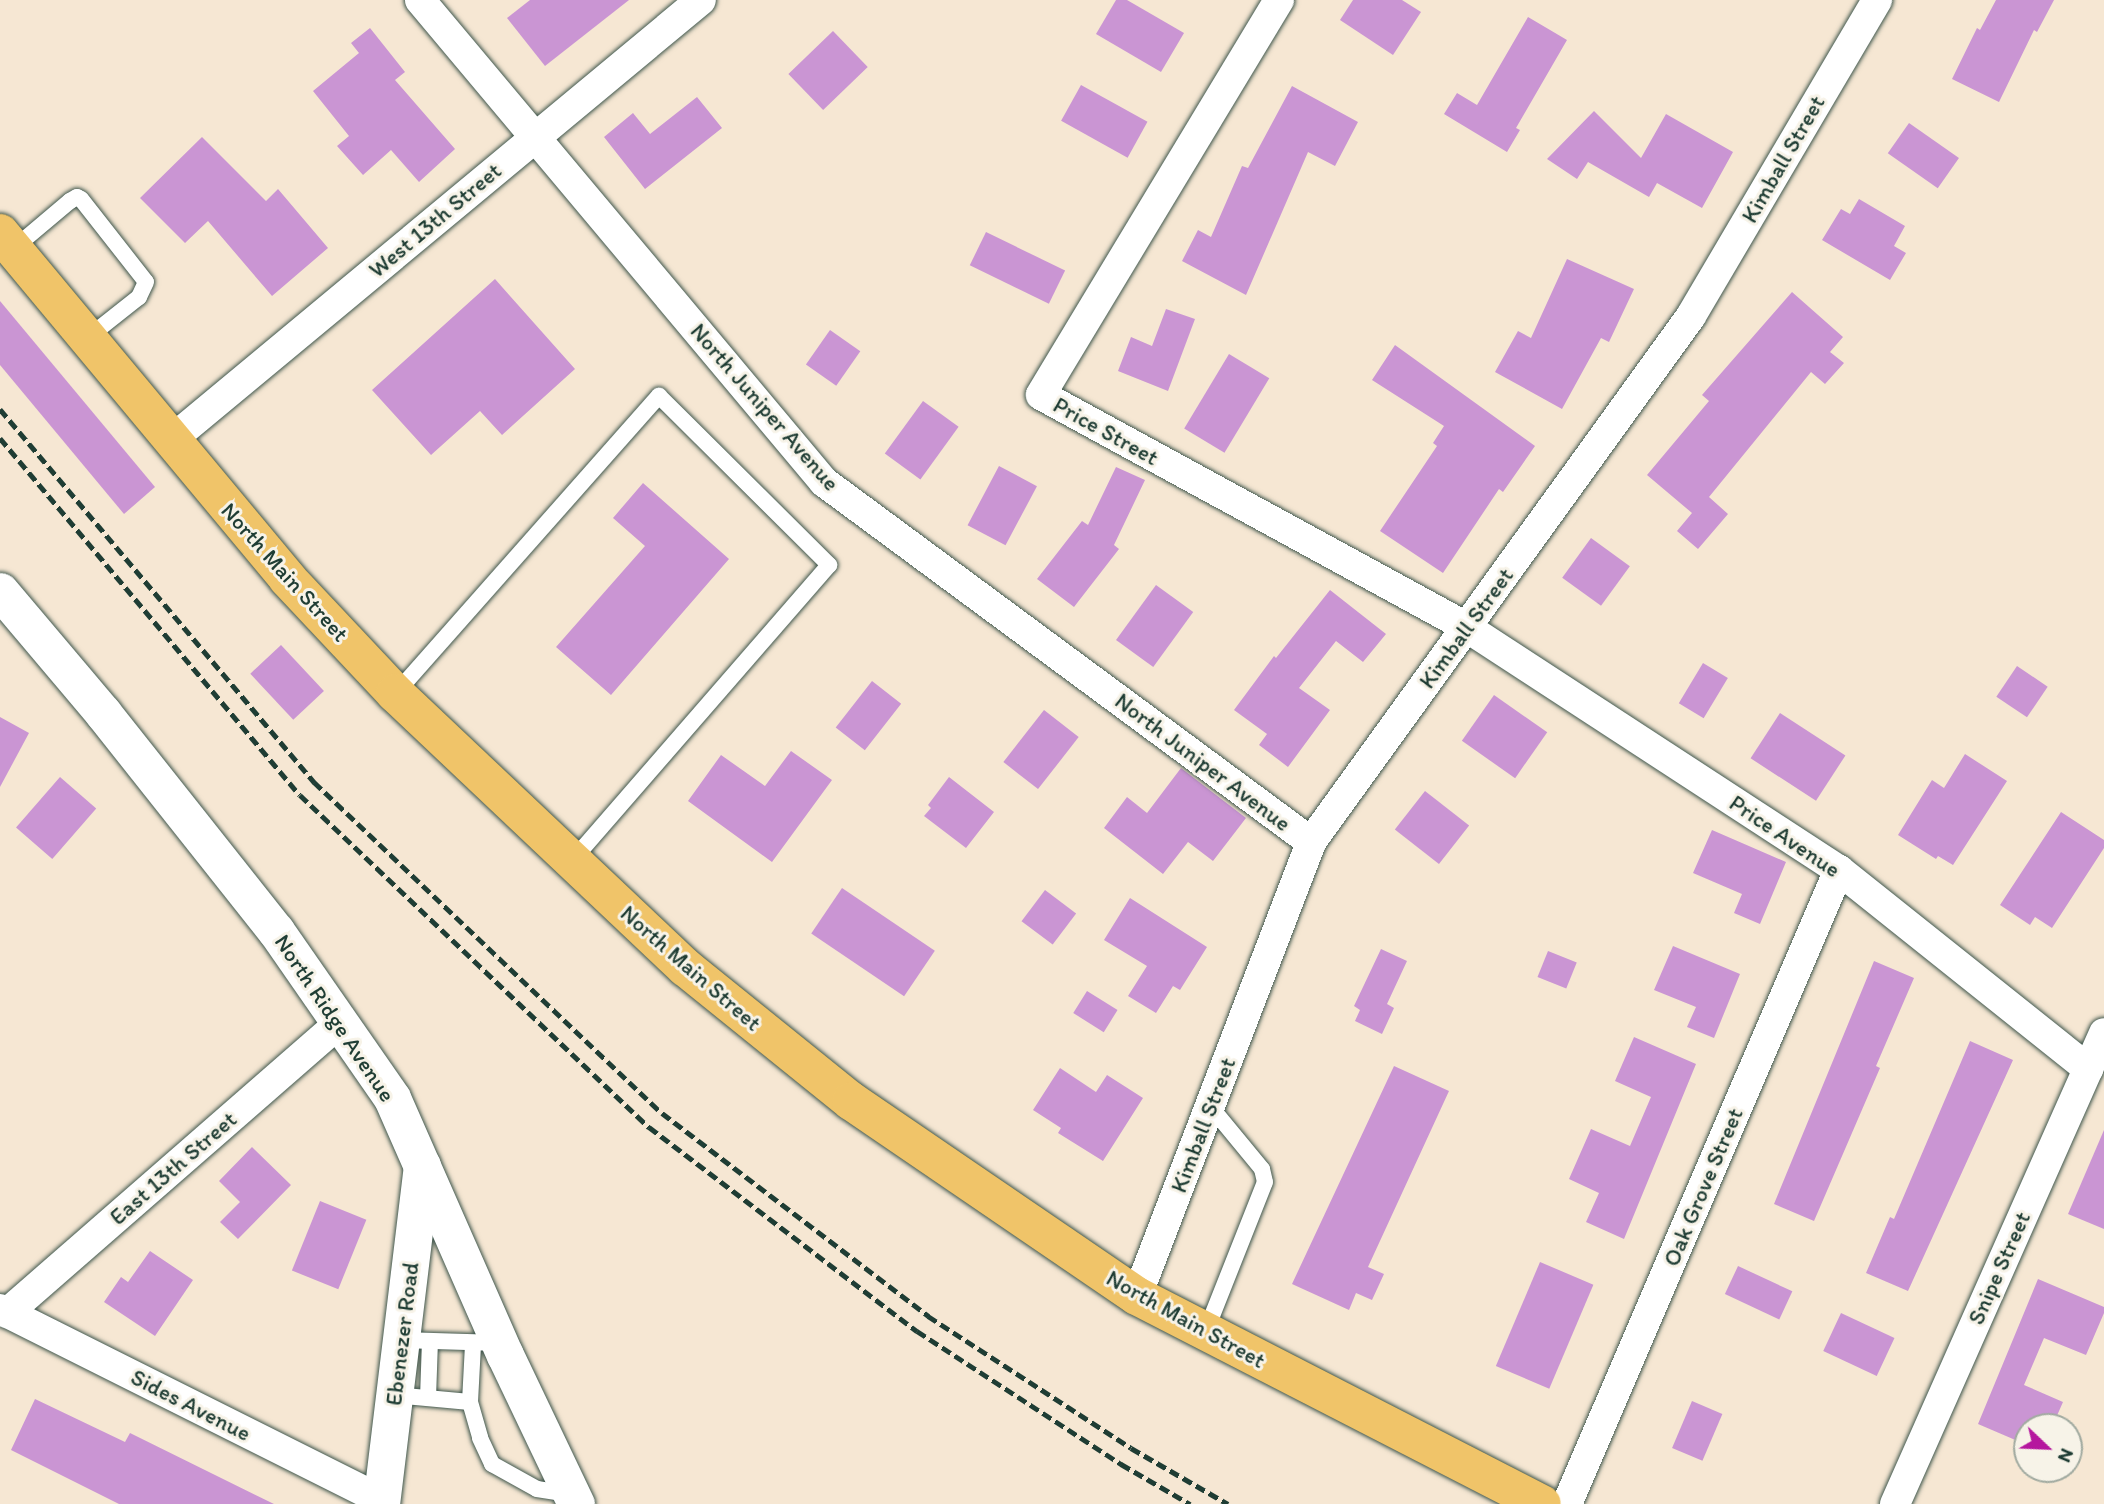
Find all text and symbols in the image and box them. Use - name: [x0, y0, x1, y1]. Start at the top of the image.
- street label: Kimball Street: [1736, 91, 1830, 227]
- street label: West 13th Street: [364, 157, 506, 283]
- street label: North Juniper Avenue: [684, 317, 846, 497]
- street label: Price Street: [1049, 391, 1163, 471]
- street label: North Main Street: [215, 497, 355, 647]
- street label: Kimball Street: [1413, 562, 1519, 694]
- street label: North Juniper Avenue: [1109, 687, 1297, 837]
- street label: Price Avenue: [1725, 789, 1845, 883]
- street label: North Main Street: [615, 899, 767, 1037]
- street label: North Ridge Avenue: [269, 930, 401, 1106]
- street label: Kimball Street: [1165, 1054, 1241, 1196]
- street label: Oak Grove Street: [1657, 1103, 1749, 1271]
- street label: East 13th Street: [104, 1106, 242, 1230]
- street label: Snipe Street: [1962, 1208, 2036, 1328]
- street label: Ebenezer Road: [380, 1261, 424, 1407]
- street label: North Main Street: [1102, 1264, 1270, 1374]
- street label: Sides Avenue: [127, 1363, 255, 1447]
- north arrow: [2013, 1413, 2083, 1483]
- text: N: [2053, 1445, 2079, 1466]

